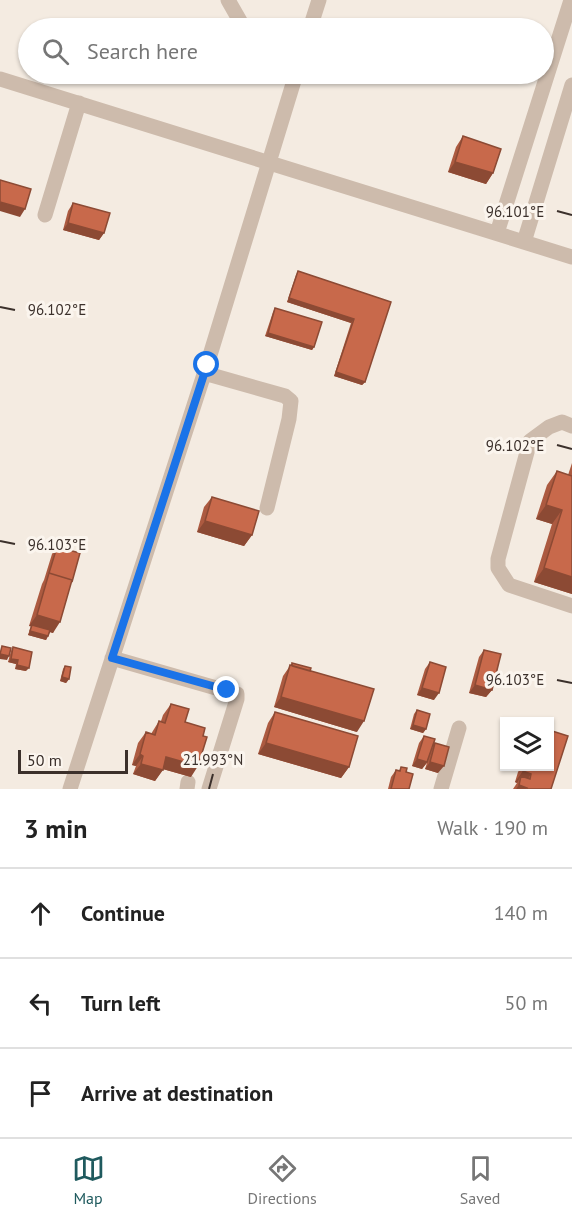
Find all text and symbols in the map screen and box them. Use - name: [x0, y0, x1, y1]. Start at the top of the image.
- search box: [18, 18, 554, 84]
- icon: search: [39, 35, 72, 68]
- text: Search here: [87, 37, 198, 65]
- text: 96.101°E: [486, 202, 544, 221]
- text: 96.102°E: [28, 300, 86, 319]
- route start: [193, 351, 219, 377]
- text: 96.102°E: [486, 436, 544, 455]
- text: 96.103°E: [28, 535, 86, 554]
- text: 96.103°E: [486, 670, 544, 689]
- route end: [213, 676, 239, 702]
- map controls: [500, 717, 554, 771]
- button: layers: [500, 717, 554, 771]
- scale bar: [18, 747, 128, 774]
- text: 50 m: [27, 750, 62, 770]
- text: 21.993°N: [183, 750, 243, 769]
- text: 3 min: [24, 812, 87, 845]
- text: Walk · 190 m: [437, 815, 548, 841]
- icon: ahead: [24, 897, 57, 930]
- text: Continue: [81, 899, 165, 927]
- text: 140 m: [494, 900, 548, 926]
- icon: left: [24, 987, 57, 1020]
- text: Turn left: [81, 989, 161, 1017]
- text: 50 m: [505, 990, 548, 1016]
- icon: arrive: [24, 1077, 57, 1110]
- text: Arrive at destination: [81, 1079, 273, 1107]
- tab: Map: [72, 1152, 105, 1208]
- tab: Directions: [248, 1152, 317, 1208]
- tab: Saved: [460, 1152, 500, 1208]

